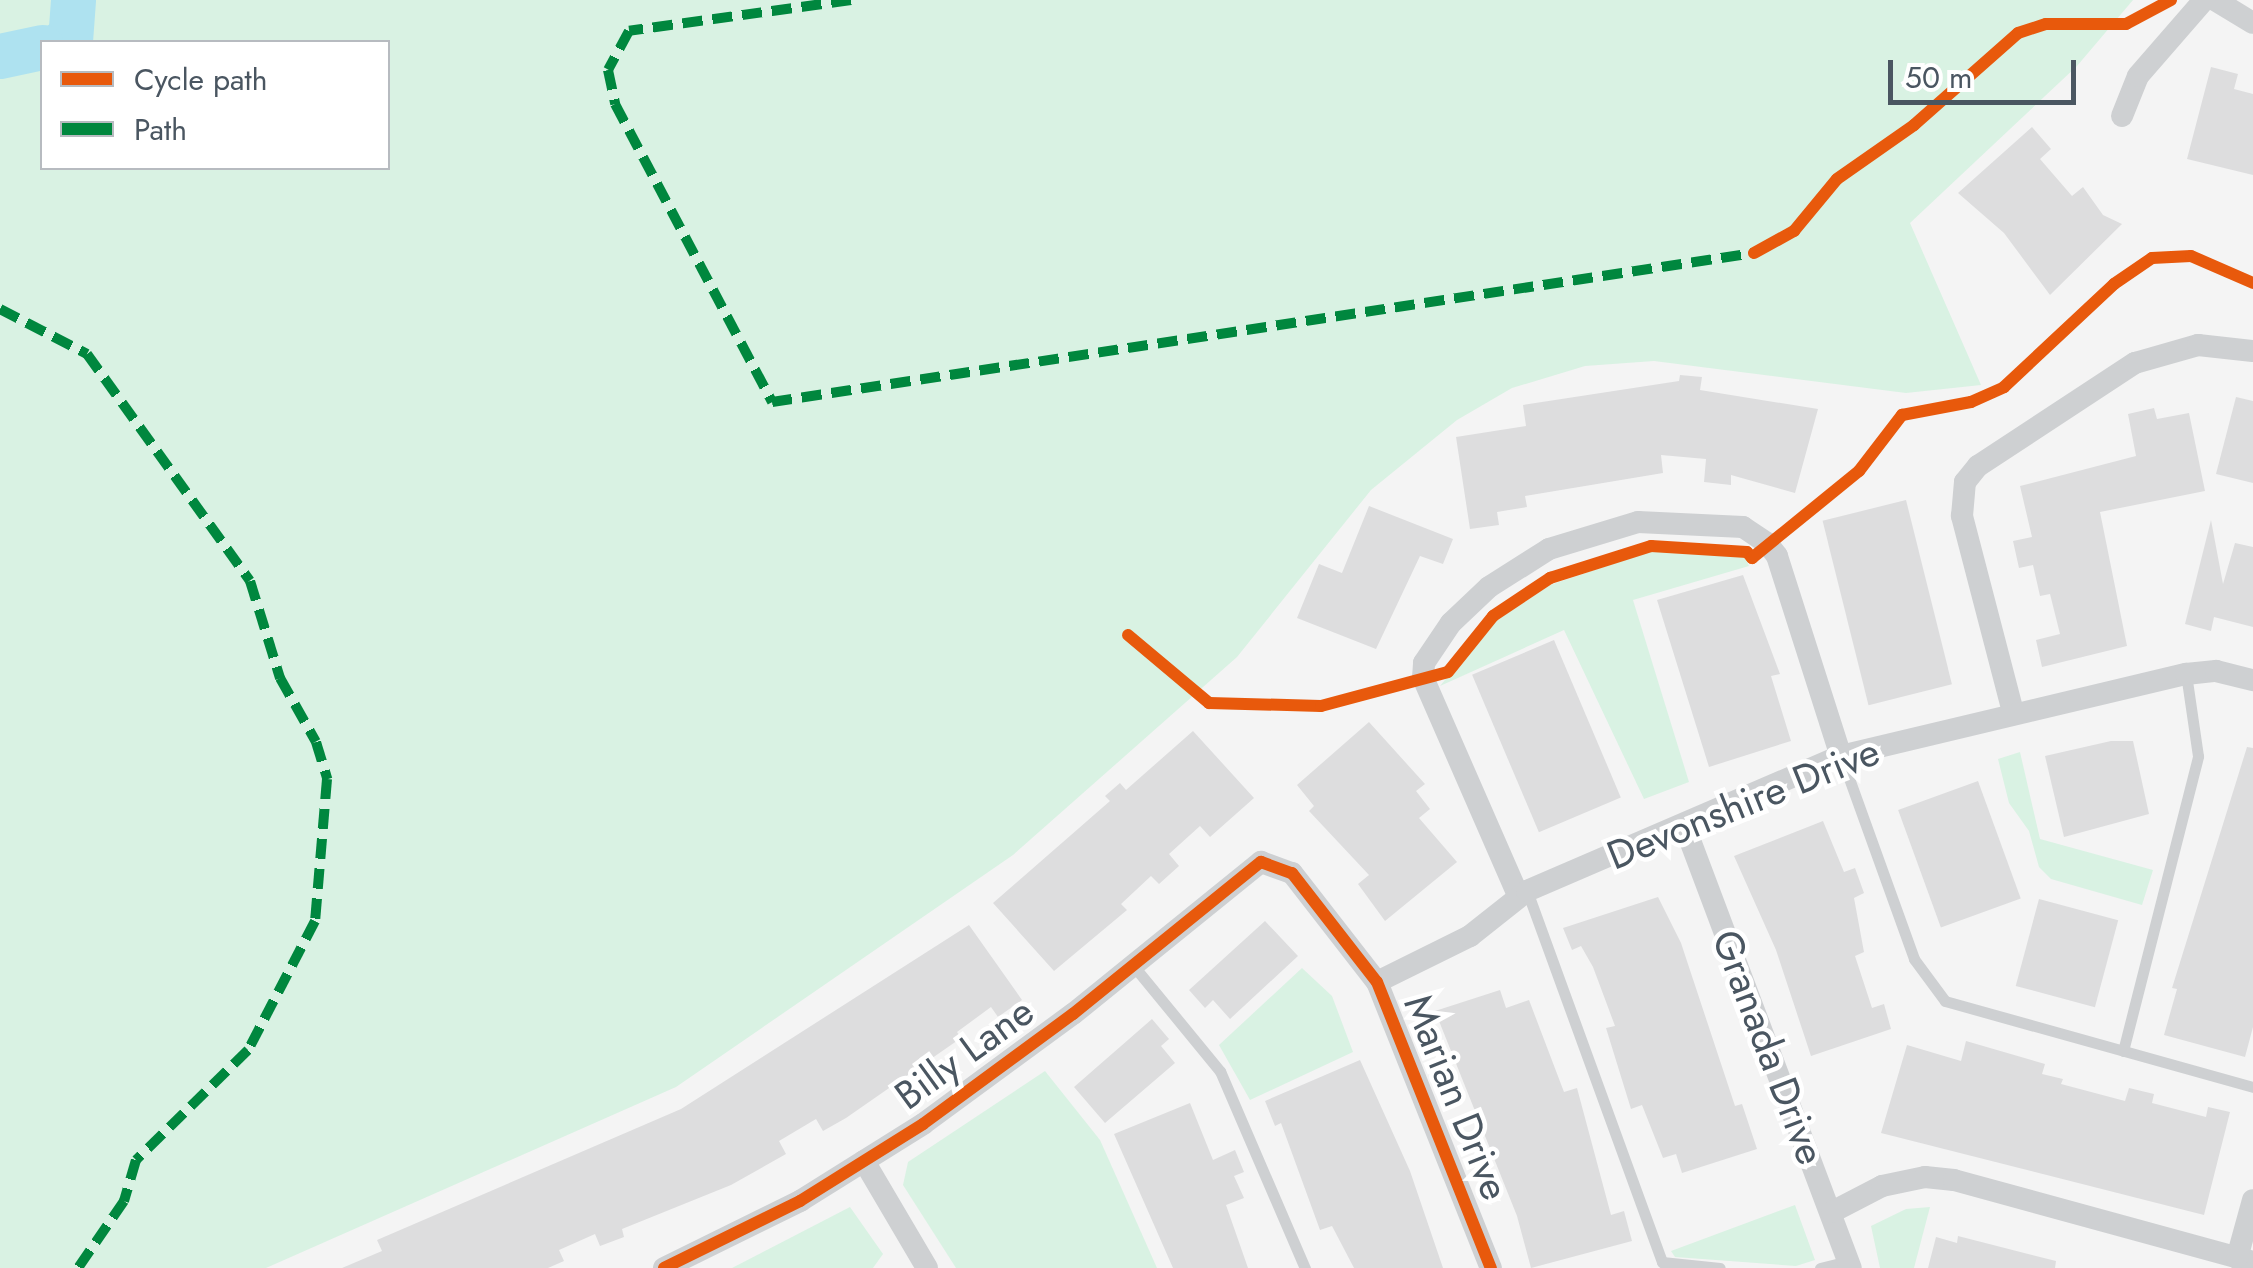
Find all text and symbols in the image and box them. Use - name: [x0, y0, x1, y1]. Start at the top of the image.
- legend: [40, 40, 390, 170]
- scale bar: [1893, 40, 2080, 102]
- text: 50 m: [1905, 56, 1972, 99]
- text: Cycle path: [134, 58, 267, 101]
- text: Path: [134, 108, 187, 151]
- street label: Devonshire Drive: [1600, 727, 1886, 879]
- street label: Granada Drive: [1702, 923, 1836, 1171]
- street label: Billy Lane: [885, 987, 1043, 1119]
- street label: Marian Drive: [1394, 987, 1520, 1207]

